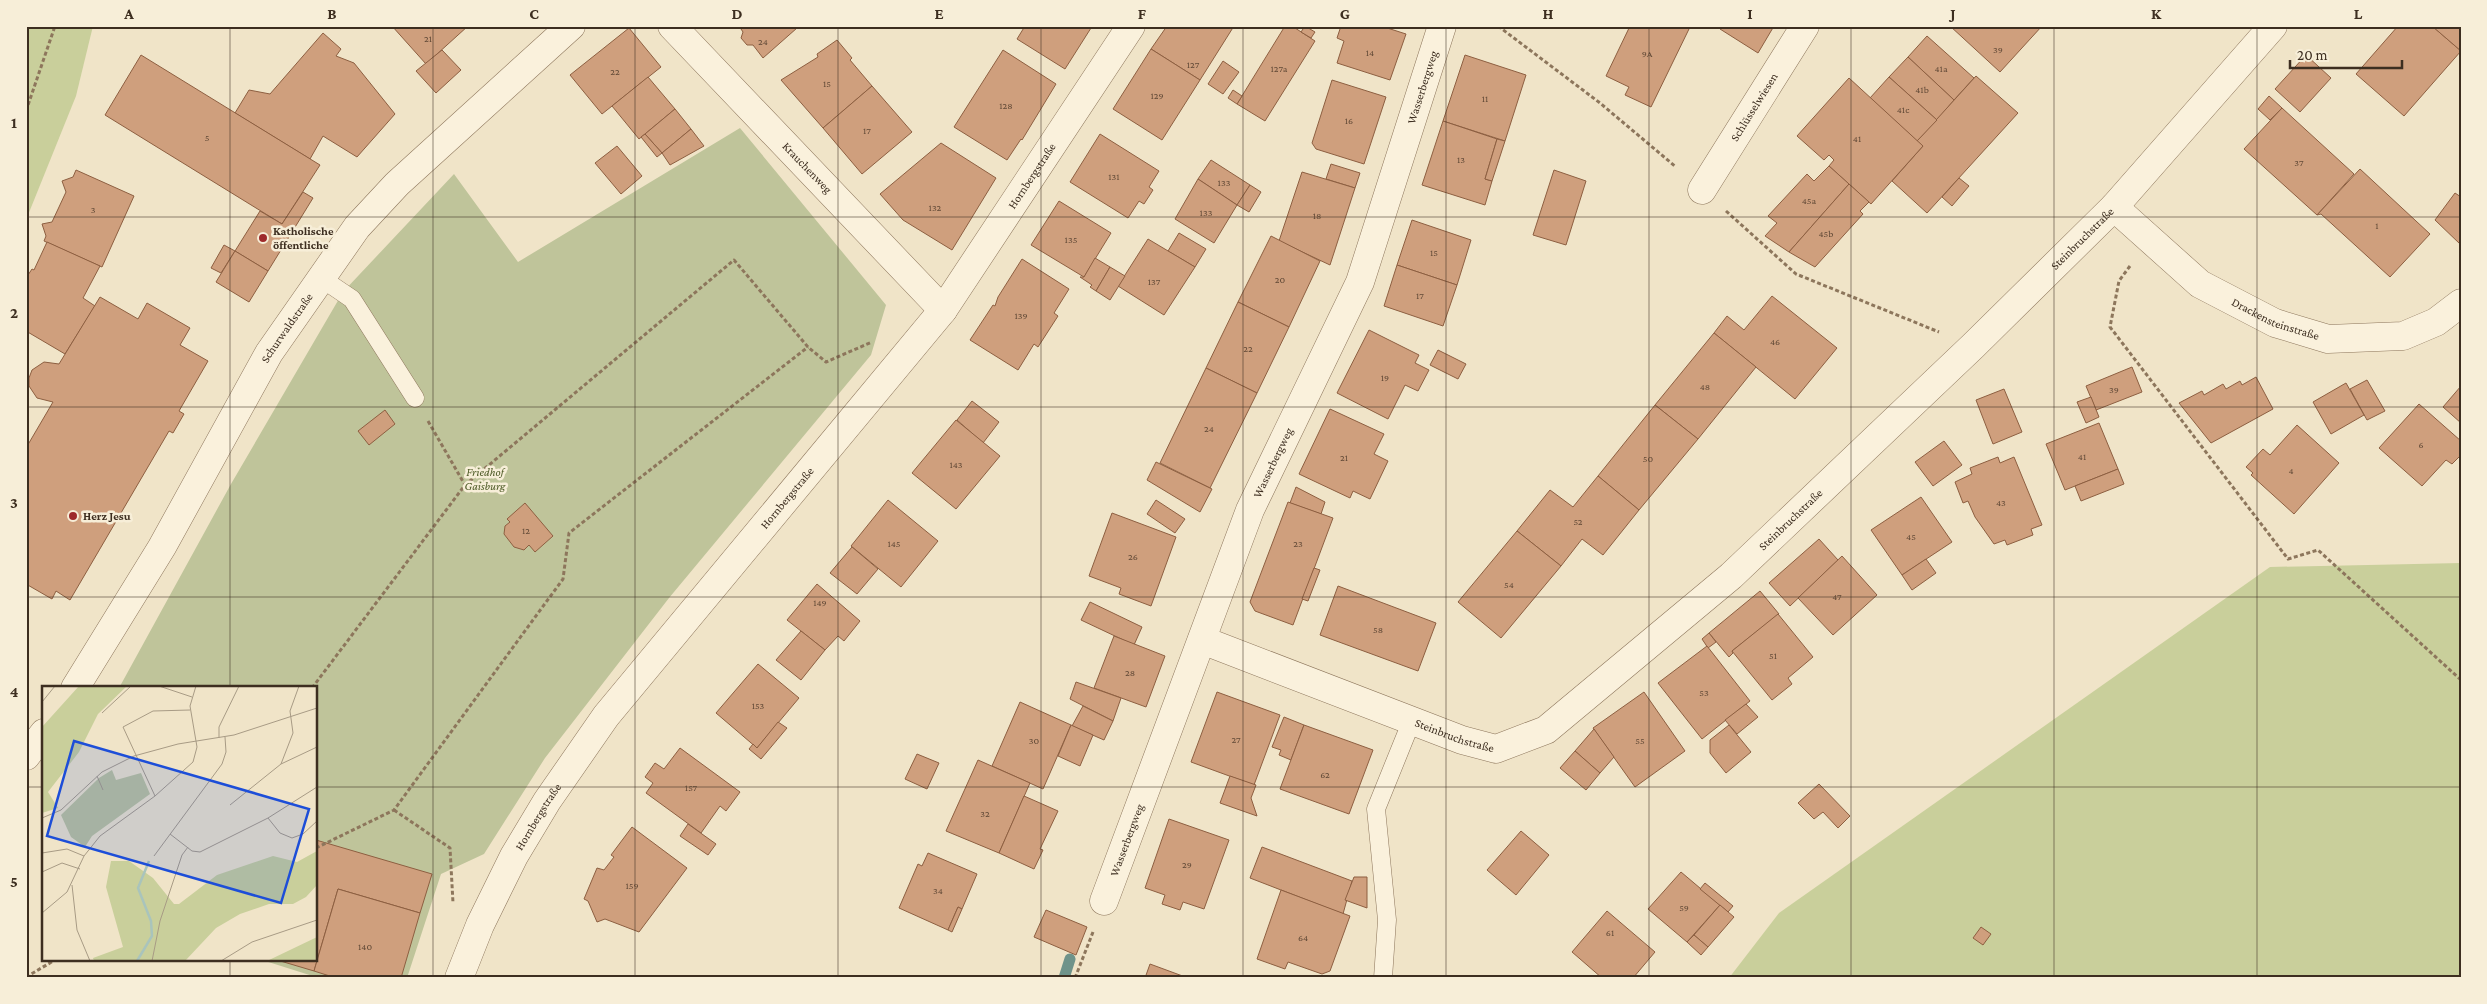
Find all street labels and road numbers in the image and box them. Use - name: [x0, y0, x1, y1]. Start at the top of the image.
- street label: Wasserbergweg: [1404, 49, 1441, 126]
- street label: Schlüsselwiesen: [1727, 70, 1781, 144]
- street label: Krauchenweg: [780, 139, 835, 197]
- street label: Hornbergstraße: [1005, 140, 1059, 211]
- street label: Steinbruchstraße: [2048, 204, 2117, 273]
- street label: Schurwaldstraße: [258, 290, 316, 365]
- street label: Drackensteinstraße: [2229, 295, 2321, 343]
- street label: Wasserbergweg: [1250, 425, 1296, 500]
- street label: Hornbergstraße: [757, 464, 817, 532]
- street label: Steinbruchstraße: [1756, 486, 1825, 553]
- street label: Steinbruchstraße: [1413, 716, 1496, 755]
- street label: Hornbergstraße: [512, 781, 564, 853]
- street label: Wasserbergweg: [1107, 802, 1147, 878]

